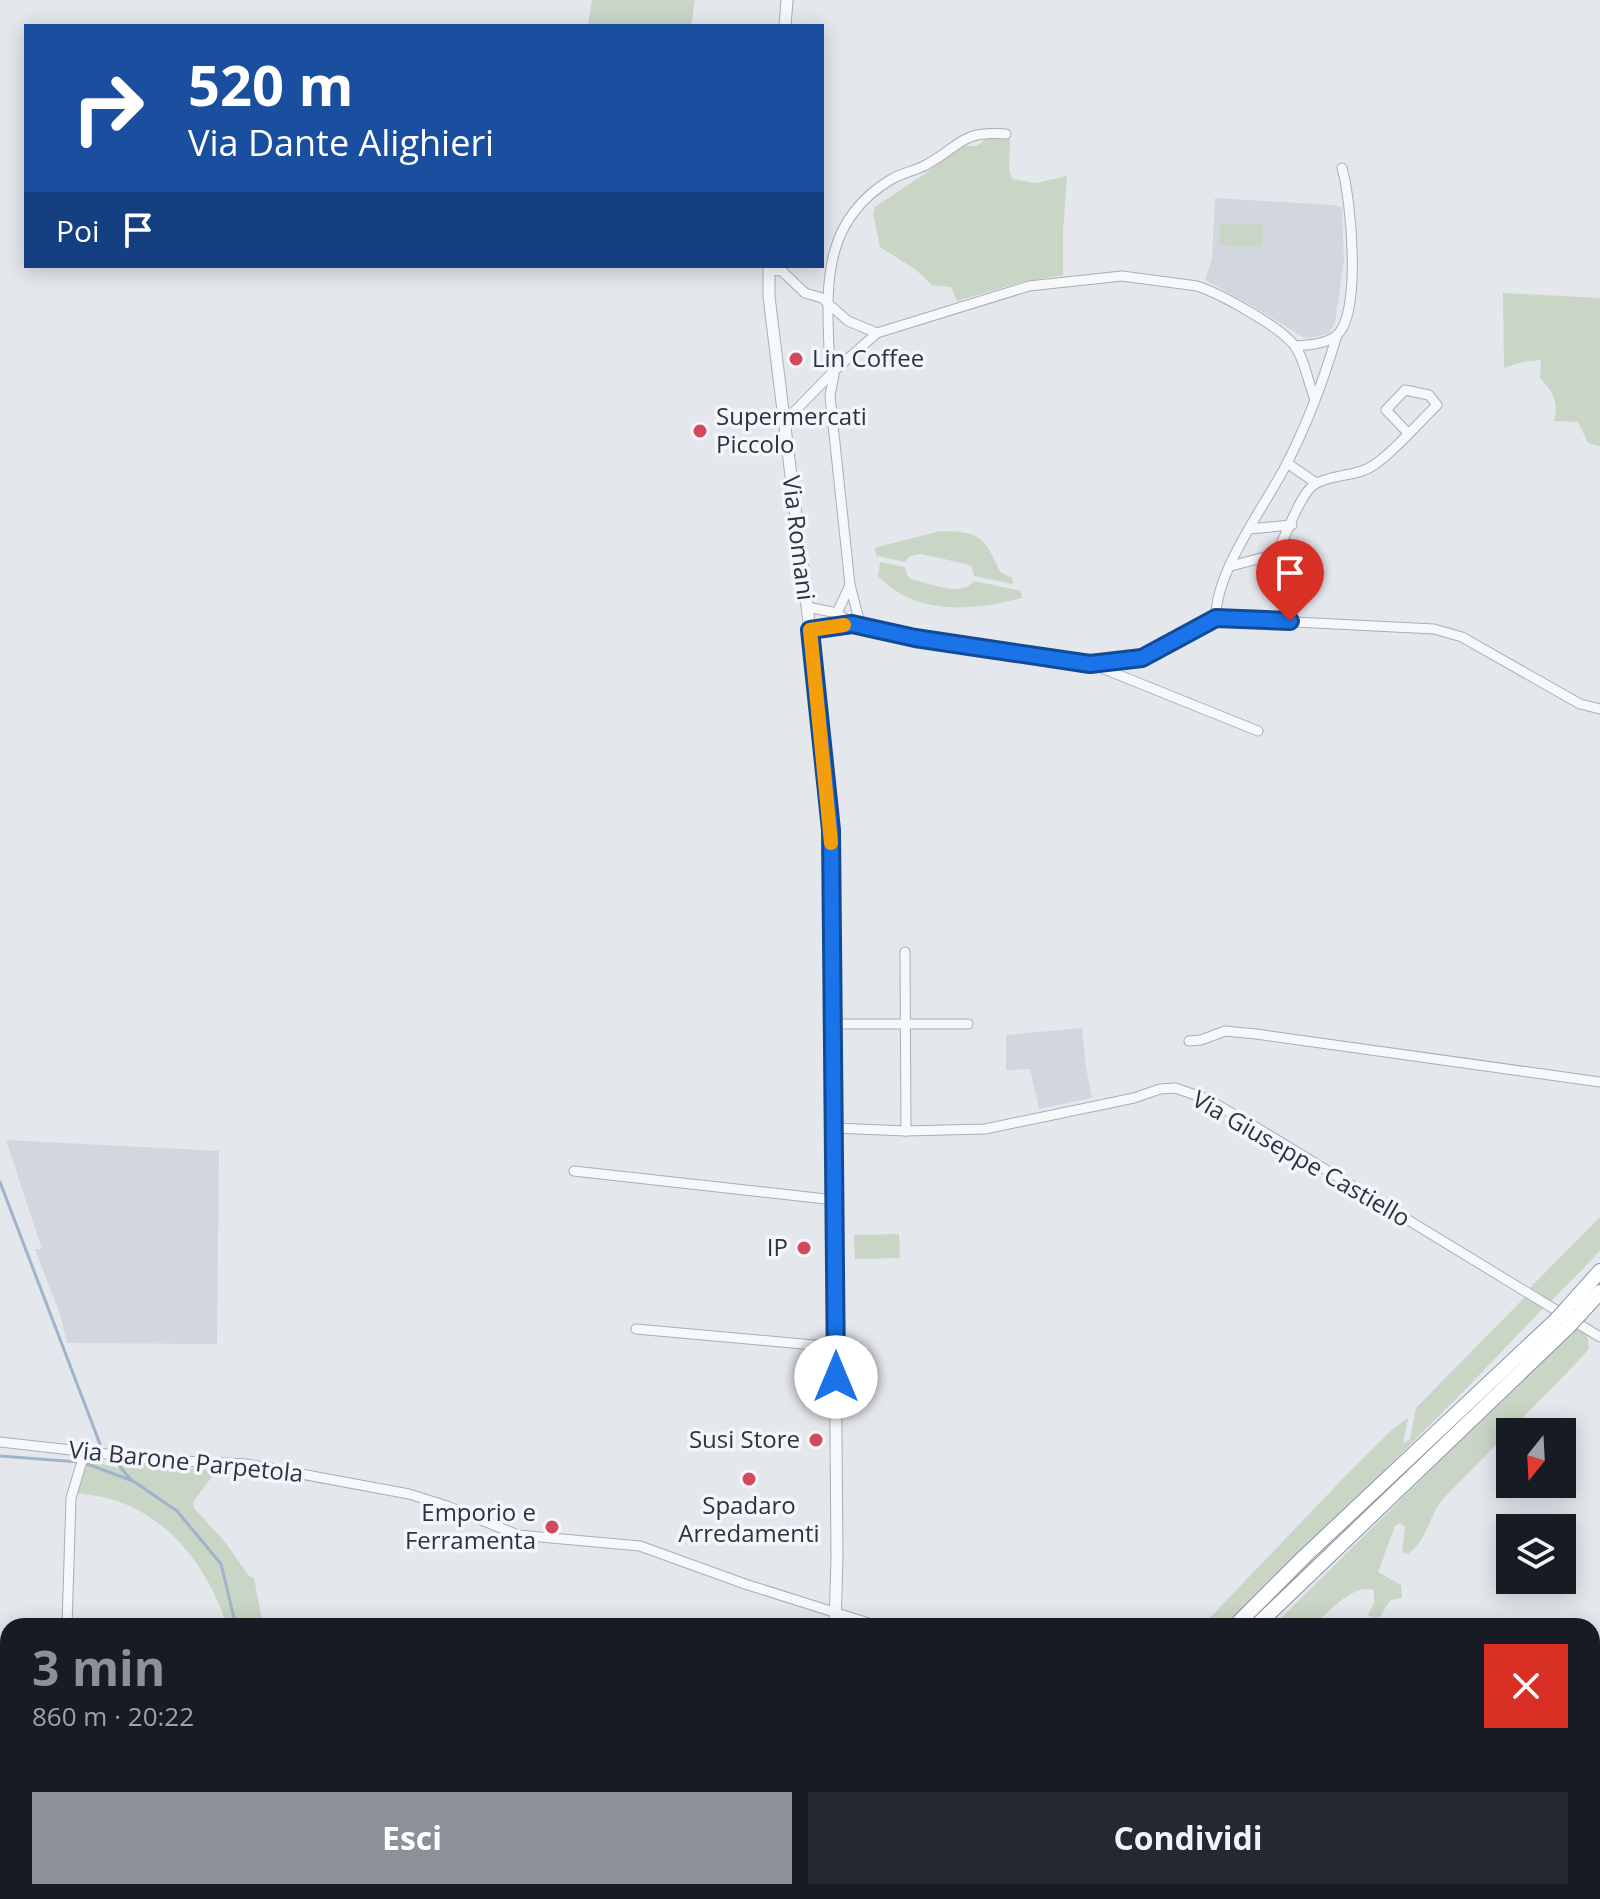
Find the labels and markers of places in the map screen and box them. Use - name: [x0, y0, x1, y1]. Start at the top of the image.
- place label: Lin Coffee: [812, 341, 924, 374]
- marker: Lin Coffee: [787, 350, 805, 368]
- place label: Supermercati Piccolo: [716, 399, 867, 460]
- marker: Supermercati Piccolo: [691, 422, 709, 440]
- pin: [1256, 539, 1324, 621]
- place label: IP: [767, 1230, 788, 1263]
- marker: IP: [795, 1239, 813, 1257]
- place label: Susi Store: [689, 1422, 800, 1455]
- marker: Susi Store: [807, 1431, 825, 1449]
- marker: Spadaro Arredamenti: [740, 1470, 758, 1488]
- place label: Spadaro Arredamenti: [678, 1488, 820, 1549]
- place label: Emporio e Ferramenta: [405, 1495, 536, 1556]
- marker: Emporio e Ferramenta: [543, 1518, 561, 1536]

